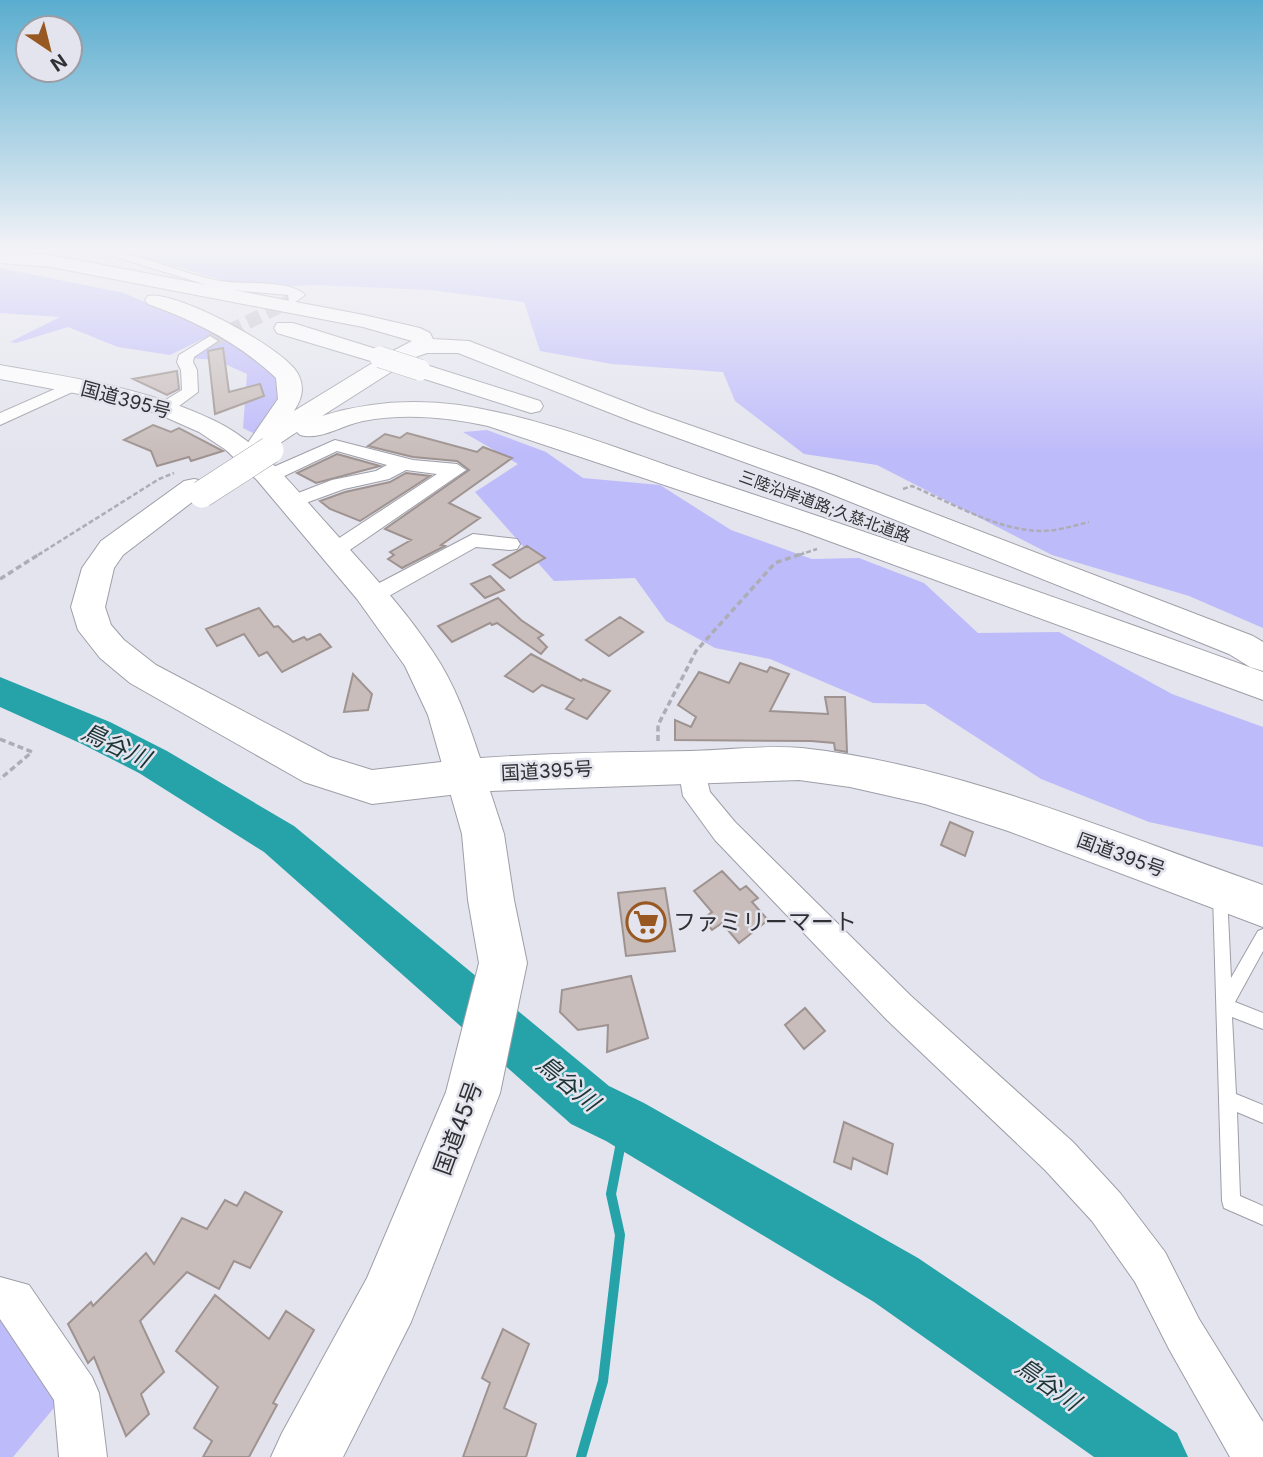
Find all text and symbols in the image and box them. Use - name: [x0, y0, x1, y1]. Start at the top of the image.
- north arrow: [14, 14, 84, 84]
- text: N: [46, 49, 71, 76]
- street label: 国道395号: [79, 377, 173, 423]
- street label: 三陸沿岸道路;久慈北道路: [737, 466, 913, 546]
- water label: 鳥谷川: [77, 717, 157, 775]
- street label: 国道395号: [500, 757, 594, 785]
- street label: 国道395号: [1074, 828, 1168, 882]
- supermarket icon: ファミリーマート: [625, 901, 667, 943]
- place label: ファミリーマート: [673, 908, 857, 936]
- water label: 鳥谷川: [531, 1049, 607, 1119]
- street label: 国道45号: [428, 1077, 488, 1179]
- water label: 鳥谷川: [1010, 1351, 1088, 1418]

